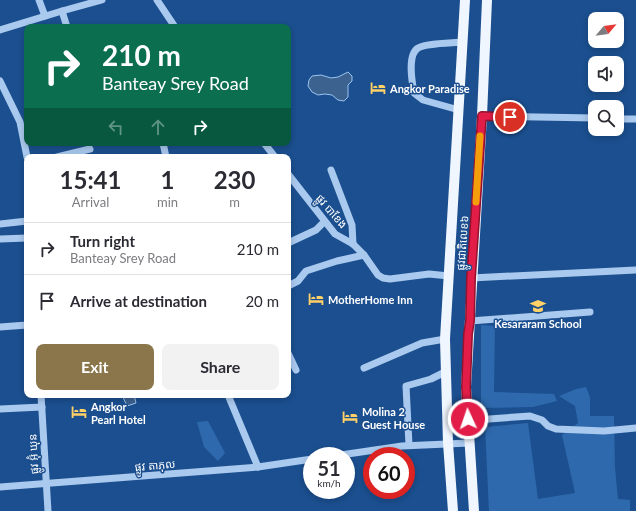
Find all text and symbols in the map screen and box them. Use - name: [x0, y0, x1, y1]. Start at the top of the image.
- north arrow: [588, 12, 624, 48]
- map controls: [588, 12, 624, 136]
- text: 210 m: [102, 38, 181, 72]
- icon: right: [36, 40, 88, 92]
- button: sound: [588, 56, 624, 92]
- text: Banteay Srey Road: [102, 72, 249, 94]
- hotel icon: Angkor Paradise: [369, 79, 387, 97]
- place label: Angkor Paradise: [389, 82, 470, 95]
- pin: [493, 100, 527, 134]
- button: search: [588, 100, 624, 136]
- icon: arrive: [499, 106, 521, 128]
- icon: left: [105, 116, 127, 138]
- icon: ahead: [147, 116, 169, 138]
- icon: right: [189, 116, 211, 138]
- text: 15:41: [60, 165, 121, 194]
- text: 1: [161, 165, 175, 194]
- text: 230: [214, 165, 255, 194]
- street label: ផ្លូវ បាខែង: [311, 191, 350, 233]
- text: Arrival: [72, 194, 109, 210]
- text: min: [157, 194, 178, 210]
- text: m: [229, 194, 240, 210]
- street label: ផ្លូវជាតិលេខ៦: [454, 215, 475, 271]
- text: Turn right: [70, 232, 135, 250]
- icon: right: [36, 238, 58, 260]
- text: 210 m: [237, 240, 279, 258]
- text: Banteay Srey Road: [70, 250, 176, 266]
- icon: arrive: [36, 290, 58, 312]
- hotel icon: MotherHome Inn: [307, 290, 325, 308]
- text: Arrive at destination: [70, 292, 207, 310]
- text: 20 m: [245, 292, 279, 310]
- place label: MotherHome Inn: [328, 293, 413, 306]
- school or university icon: Kesararam School: [529, 297, 547, 315]
- place label: Kesararam School: [494, 317, 582, 330]
- button: Exit: [36, 344, 154, 390]
- button: Share: [162, 344, 279, 390]
- position arrow: [447, 398, 489, 440]
- place label: Angkor Pearl Hotel: [90, 400, 146, 426]
- hotel icon: Angkor Pearl Hotel: [70, 403, 88, 421]
- place label: Molina 2 Guest House: [362, 405, 425, 431]
- hotel icon: Molina 2 Guest House: [341, 408, 359, 426]
- street label: ផ្លូវ អ៊ុំ ឃុន: [24, 433, 45, 475]
- speed limit sign: 60: [363, 447, 415, 499]
- text: 51: [317, 456, 341, 480]
- street label: ផ្លូវ តាភុល: [134, 457, 176, 477]
- text: km/h: [317, 477, 341, 489]

